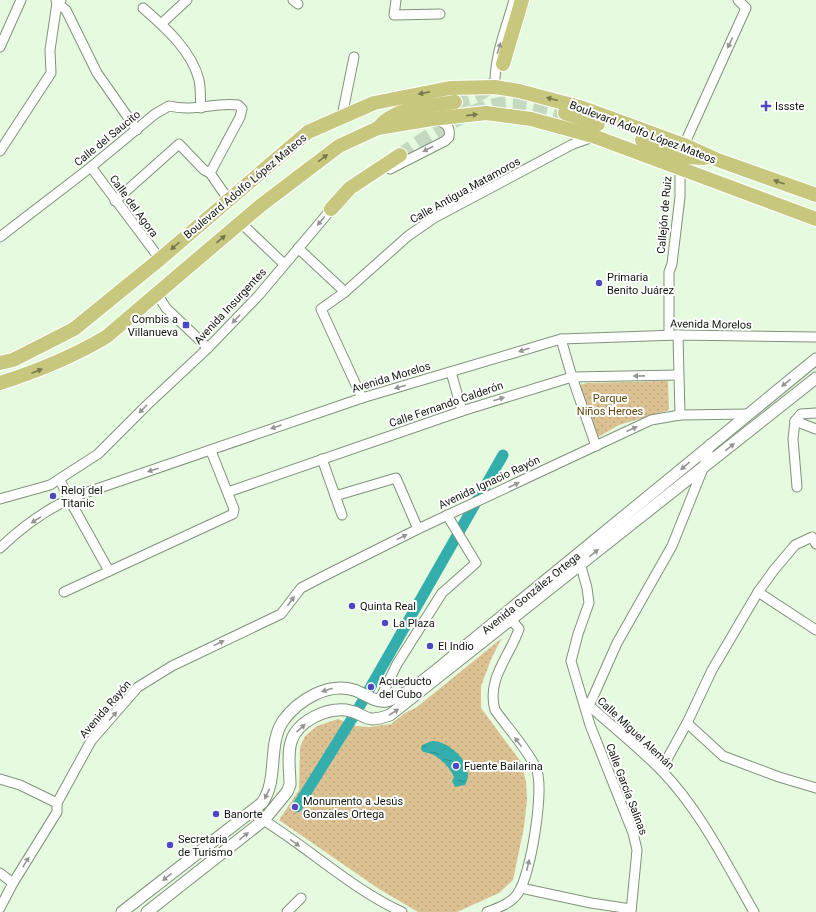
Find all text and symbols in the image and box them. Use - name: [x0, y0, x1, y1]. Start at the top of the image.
- one-way arrow: [727, 38, 733, 49]
- one-way arrow: [496, 42, 502, 54]
- one-way arrow: [418, 91, 430, 97]
- one-way arrow: [546, 96, 558, 102]
- street label: Boulevard Adolfo López Mateos: [568, 98, 718, 167]
- marker: Issste: [760, 100, 772, 112]
- place label: Issste: [775, 100, 805, 113]
- street label: Calle del Saucito: [72, 108, 143, 169]
- one-way arrow: [465, 111, 478, 118]
- street label: Boulevard Adolfo López Mateos: [181, 131, 309, 241]
- one-way arrow: [423, 146, 434, 152]
- one-way arrow: [317, 154, 328, 162]
- street label: Calle Antigua Matamoros: [408, 154, 523, 226]
- street label: Calle del Agora: [107, 173, 160, 240]
- street label: Callejón de Ruiz: [655, 175, 674, 254]
- one-way arrow: [773, 179, 785, 185]
- one-way arrow: [317, 216, 326, 225]
- one-way arrow: [216, 235, 227, 244]
- one-way arrow: [170, 241, 180, 250]
- street label: Avenida Insurgentes: [192, 265, 269, 347]
- place label: Primaria Benito Juárez: [607, 271, 675, 297]
- marker: Primaria Benito Juárez: [594, 278, 604, 288]
- place label: Combis a Villanueva: [128, 313, 178, 339]
- one-way arrow: [231, 314, 241, 324]
- street label: Avenida Morelos: [670, 317, 752, 332]
- marker: Combis a Villanueva: [181, 320, 191, 330]
- one-way arrow: [518, 347, 530, 353]
- street label: Avenida Morelos: [350, 359, 432, 396]
- one-way arrow: [32, 367, 44, 373]
- one-way arrow: [633, 372, 645, 379]
- street label: Calle Fernando Calderón: [387, 379, 505, 430]
- one-way arrow: [780, 379, 791, 388]
- one-way arrow: [393, 384, 405, 390]
- park label: Parque Niños Heroes: [577, 392, 643, 418]
- one-way arrow: [493, 396, 505, 402]
- one-way arrow: [138, 404, 148, 414]
- one-way arrow: [269, 424, 281, 430]
- one-way arrow: [626, 426, 637, 432]
- one-way arrow: [724, 442, 735, 451]
- street label: Avenida Ignacio Rayón: [436, 453, 542, 512]
- one-way arrow: [679, 461, 690, 470]
- one-way arrow: [147, 467, 159, 473]
- one-way arrow: [509, 482, 520, 488]
- place label: Reloj del Titanic: [61, 484, 103, 510]
- marker: Reloj del Titanic: [48, 491, 58, 501]
- one-way arrow: [30, 516, 42, 523]
- one-way arrow: [397, 533, 408, 540]
- one-way arrow: [589, 549, 600, 557]
- street label: Avenida González Ortega: [480, 550, 583, 637]
- one-way arrow: [287, 596, 295, 607]
- place label: Quinta Real: [360, 600, 416, 613]
- marker: Quinta Real: [347, 601, 357, 611]
- place label: La Plaza: [393, 617, 435, 630]
- marker: La Plaza: [380, 618, 390, 628]
- one-way arrow: [213, 640, 224, 646]
- place label: El Indio: [438, 640, 474, 653]
- marker: El Indio: [425, 641, 435, 651]
- place label: Acueducto del Cubo: [379, 675, 432, 701]
- street label: Avenida Rayón: [77, 678, 134, 741]
- marker: Acueducto del Cubo: [366, 682, 376, 692]
- one-way arrow: [320, 688, 332, 694]
- street label: Calle Miguel Alemán: [595, 694, 677, 772]
- one-way arrow: [389, 708, 399, 716]
- one-way arrow: [109, 710, 118, 721]
- one-way arrow: [296, 724, 305, 733]
- one-way arrow: [514, 737, 522, 747]
- street label: Calle García Salinas: [603, 742, 650, 837]
- place label: Fuente Bailarina: [464, 760, 543, 773]
- marker: Fuente Bailarina: [451, 761, 461, 771]
- one-way arrow: [264, 788, 270, 800]
- place label: Monumento a Jesús Gonzales Ortega: [303, 795, 403, 821]
- marker: Monumento a Jesús Gonzales Ortega: [290, 802, 300, 812]
- place label: Banorte: [224, 808, 263, 821]
- marker: Banorte: [211, 809, 221, 819]
- one-way arrow: [238, 832, 249, 840]
- place label: Secretaria de Turismo: [178, 833, 233, 859]
- one-way arrow: [290, 839, 301, 847]
- marker: Secretaria de Turismo: [165, 840, 175, 850]
- one-way arrow: [22, 857, 30, 867]
- one-way arrow: [525, 859, 531, 871]
- one-way arrow: [162, 872, 173, 881]

